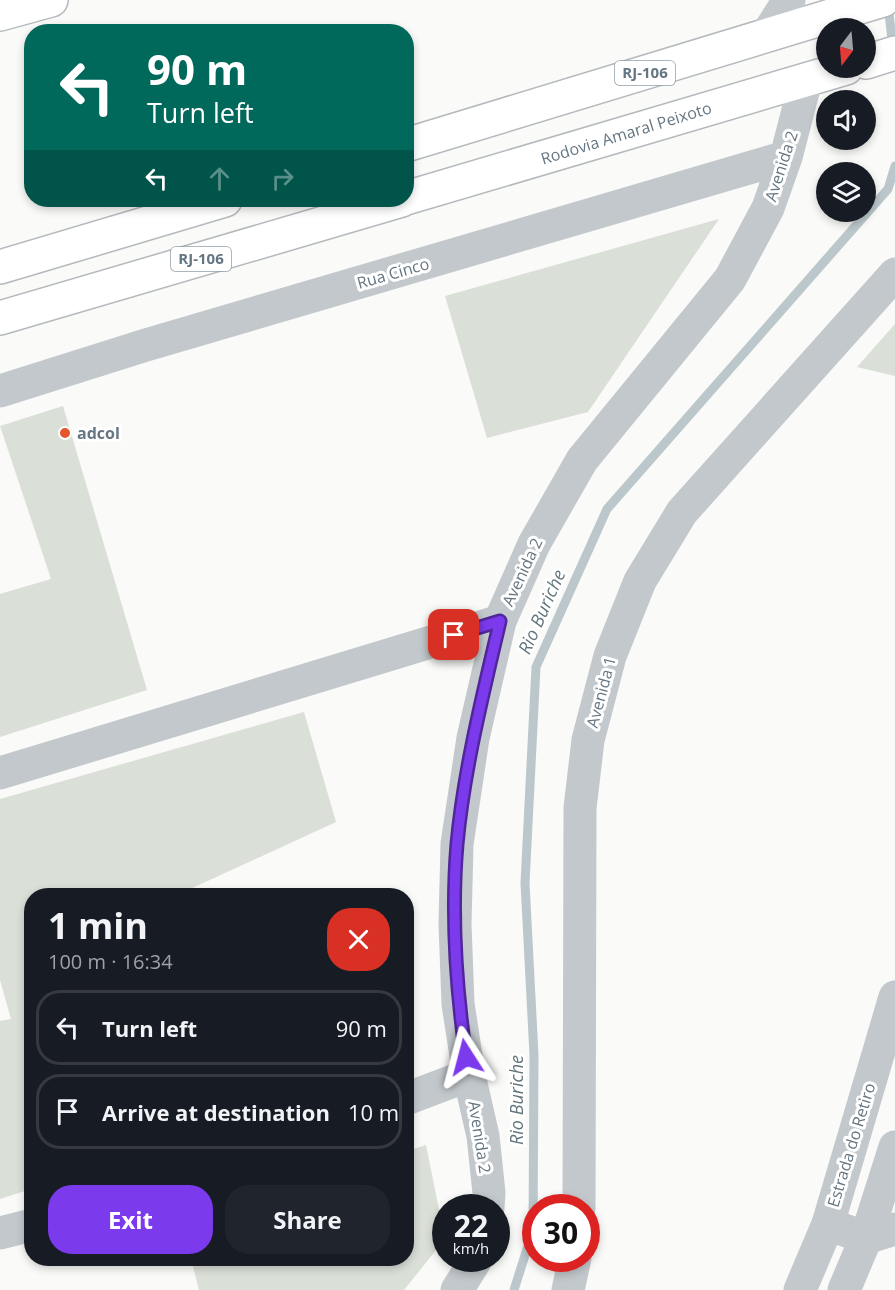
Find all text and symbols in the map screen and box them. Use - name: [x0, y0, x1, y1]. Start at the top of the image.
- north arrow: [816, 18, 876, 78]
- map controls: [816, 18, 876, 222]
- text: 90 m: [147, 40, 247, 97]
- icon: left: [48, 48, 126, 126]
- road number: RJ-106: [615, 61, 675, 85]
- button: sound: [816, 90, 876, 150]
- text: Turn left: [147, 94, 254, 131]
- street label: Rodovia Amaral Peixoto: [538, 97, 714, 169]
- street label: Avenida 2: [759, 128, 803, 204]
- icon: left: [140, 162, 173, 195]
- icon: ahead: [203, 162, 236, 195]
- icon: right: [266, 162, 299, 195]
- button: layers: [816, 162, 876, 222]
- road number: RJ-106: [171, 247, 231, 271]
- street label: Rua Cinco: [354, 252, 432, 294]
- place label: adcol: [77, 422, 120, 444]
- marker: adcol: [58, 426, 72, 440]
- street label: Avenida 2: [497, 534, 547, 610]
- water label: Rio Buriche: [512, 566, 570, 658]
- pin: [428, 609, 479, 660]
- icon: arrive: [437, 618, 470, 651]
- street label: Avenida 1: [581, 654, 621, 730]
- text: 1 min: [48, 901, 148, 950]
- button: close: [327, 908, 390, 971]
- text: 100 m · 16:34: [48, 948, 173, 975]
- icon: left: [51, 1011, 84, 1044]
- text: Turn left: [102, 1013, 197, 1043]
- text: 90 m: [336, 1013, 387, 1043]
- position arrow: [434, 1025, 498, 1089]
- water label: Rio Buriche: [504, 1055, 528, 1145]
- street label: Estrada do Retiro: [822, 1080, 880, 1210]
- icon: arrive: [51, 1095, 84, 1128]
- text: Arrive at destination: [102, 1097, 330, 1127]
- text: 10 m: [348, 1097, 399, 1127]
- street label: Avenida 2: [463, 1099, 497, 1175]
- button: Exit: [48, 1185, 213, 1254]
- button: Share: [225, 1185, 390, 1254]
- speed limit sign: 30: [522, 1194, 600, 1272]
- text: 22: [454, 1205, 488, 1246]
- text: km/h: [453, 1238, 489, 1258]

